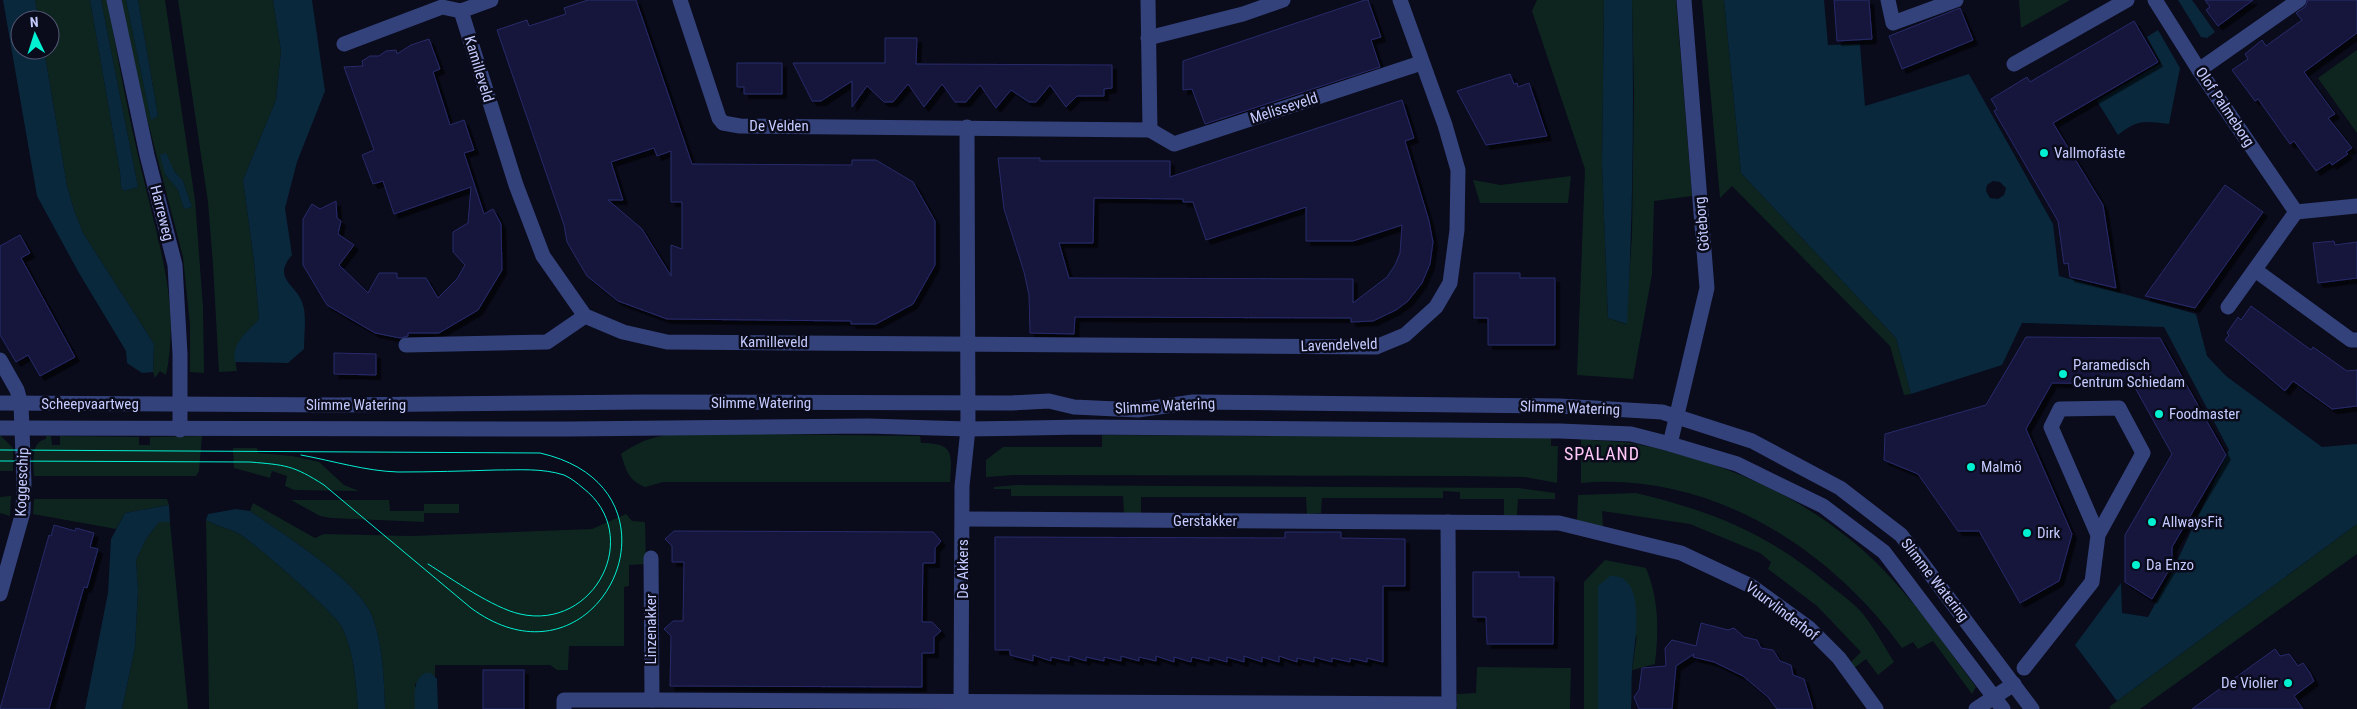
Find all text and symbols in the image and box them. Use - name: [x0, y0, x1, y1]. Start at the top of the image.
- north arrow: [10, 10, 60, 60]
- text: N: [29, 14, 39, 30]
- street label: Kamilleveld: [460, 34, 498, 104]
- street label: Olof Palmeborg: [2192, 64, 2258, 150]
- street label: Melisseveld: [1248, 89, 1320, 127]
- street label: De Velden: [749, 117, 809, 135]
- place label: Vallmofäste: [2054, 144, 2125, 162]
- marker: Vallmofäste: [2038, 147, 2050, 159]
- street label: Harreweg: [146, 183, 178, 243]
- street label: Göteborg: [1691, 196, 1713, 252]
- street label: Kamilleveld: [740, 333, 808, 351]
- street label: Lavendelveld: [1300, 335, 1378, 355]
- place label: Paramedisch Centrum Schiedam: [2073, 356, 2185, 391]
- marker: Paramedisch Centrum Schiedam: [2057, 368, 2069, 380]
- street label: Slimme Watering: [711, 394, 811, 412]
- street label: Slimme Watering: [1114, 394, 1216, 418]
- street label: Scheepvaartweg: [41, 395, 139, 413]
- street label: Slimme Watering: [306, 396, 406, 414]
- street label: Slimme Watering: [1520, 397, 1620, 419]
- place label: Foodmaster: [2169, 405, 2240, 423]
- marker: Foodmaster: [2153, 408, 2165, 420]
- district label: SPALAND: [1564, 443, 1640, 464]
- street label: Koggeschip: [12, 447, 32, 517]
- place label: Malmö: [1981, 458, 2022, 476]
- marker: Malmö: [1965, 461, 1977, 473]
- street label: Gerstakker: [1173, 512, 1237, 530]
- place label: AllwaysFit: [2162, 513, 2223, 531]
- marker: AllwaysFit: [2146, 516, 2158, 528]
- place label: Dirk: [2037, 524, 2061, 542]
- marker: Dirk: [2021, 527, 2033, 539]
- street label: Slimme Watering: [1897, 535, 1973, 625]
- street label: De Akkers: [954, 539, 972, 599]
- place label: Da Enzo: [2146, 556, 2194, 574]
- marker: Da Enzo: [2130, 559, 2142, 571]
- street label: Vuurvlinderhof: [1742, 578, 1822, 644]
- street label: Linzenakker: [642, 593, 660, 664]
- place label: De Violier: [2221, 674, 2278, 692]
- marker: De Violier: [2282, 677, 2294, 689]

